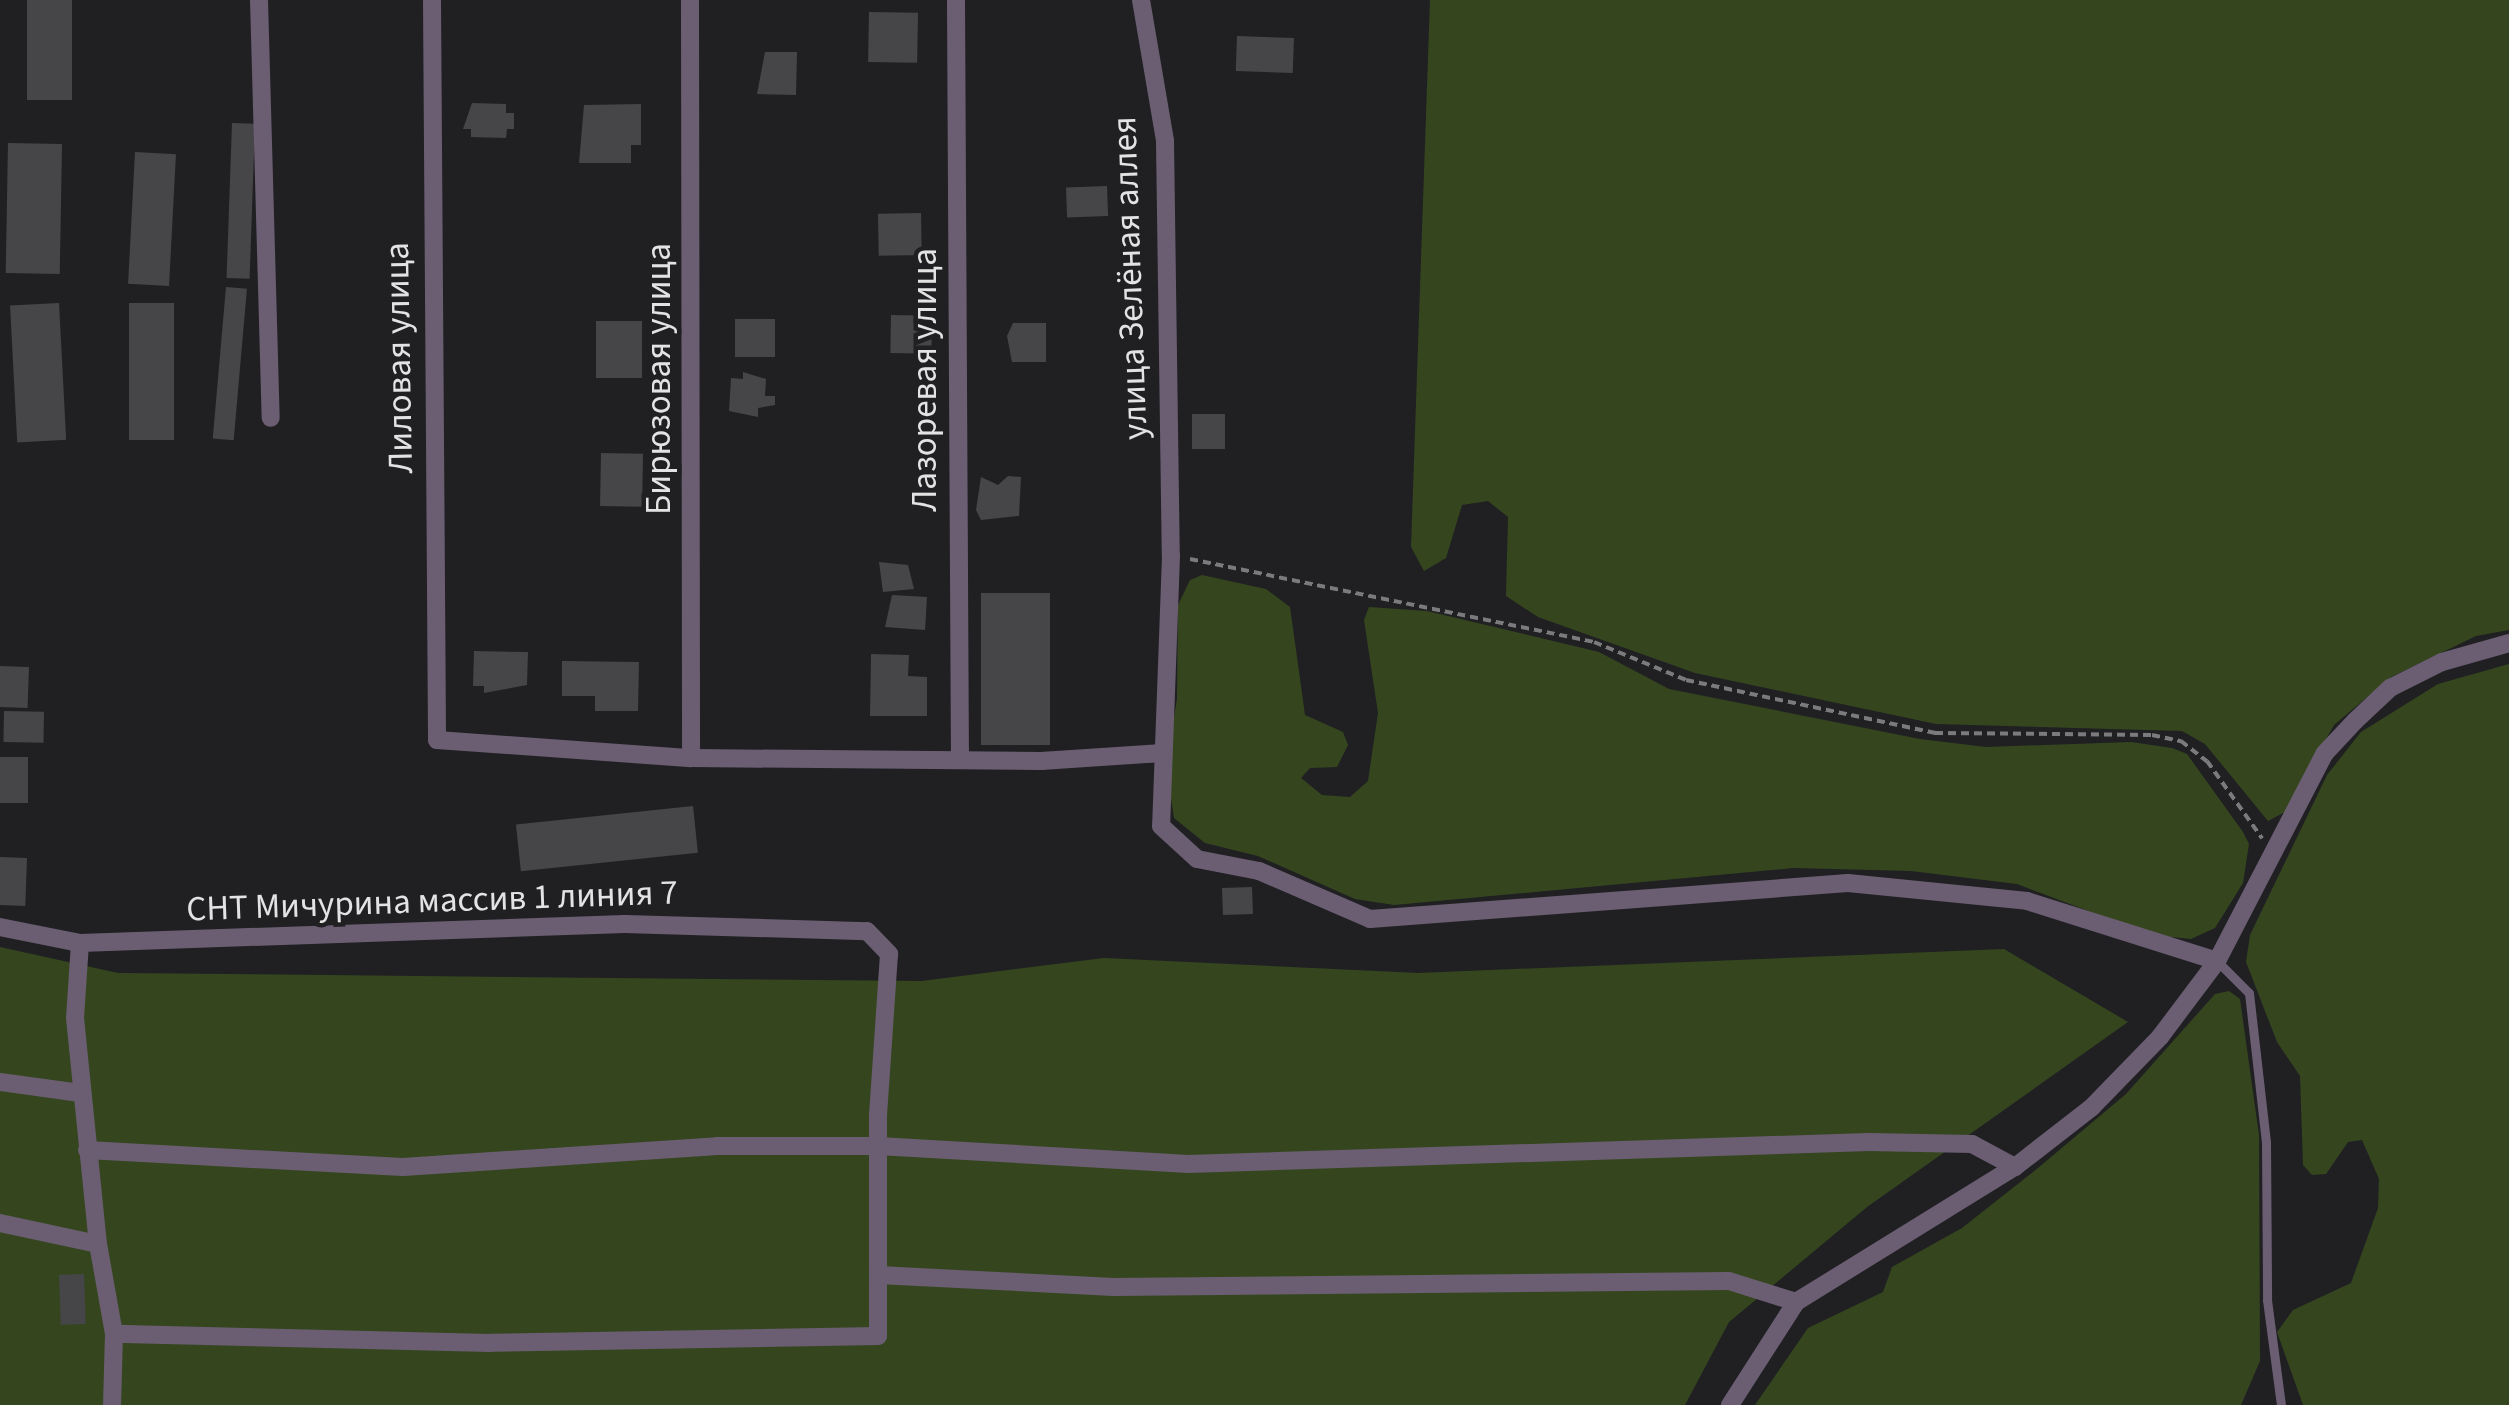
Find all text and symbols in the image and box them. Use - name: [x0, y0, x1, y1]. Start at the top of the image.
- street label: улица Зелёная аллея: [1103, 116, 1157, 440]
- street label: Лиловая улица: [376, 242, 422, 474]
- street label: Бирюзовая улица: [638, 243, 680, 515]
- street label: Лазоревая улица: [904, 248, 946, 512]
- street label: СНТ Мичурина массив 1 линия 7: [186, 871, 678, 931]

